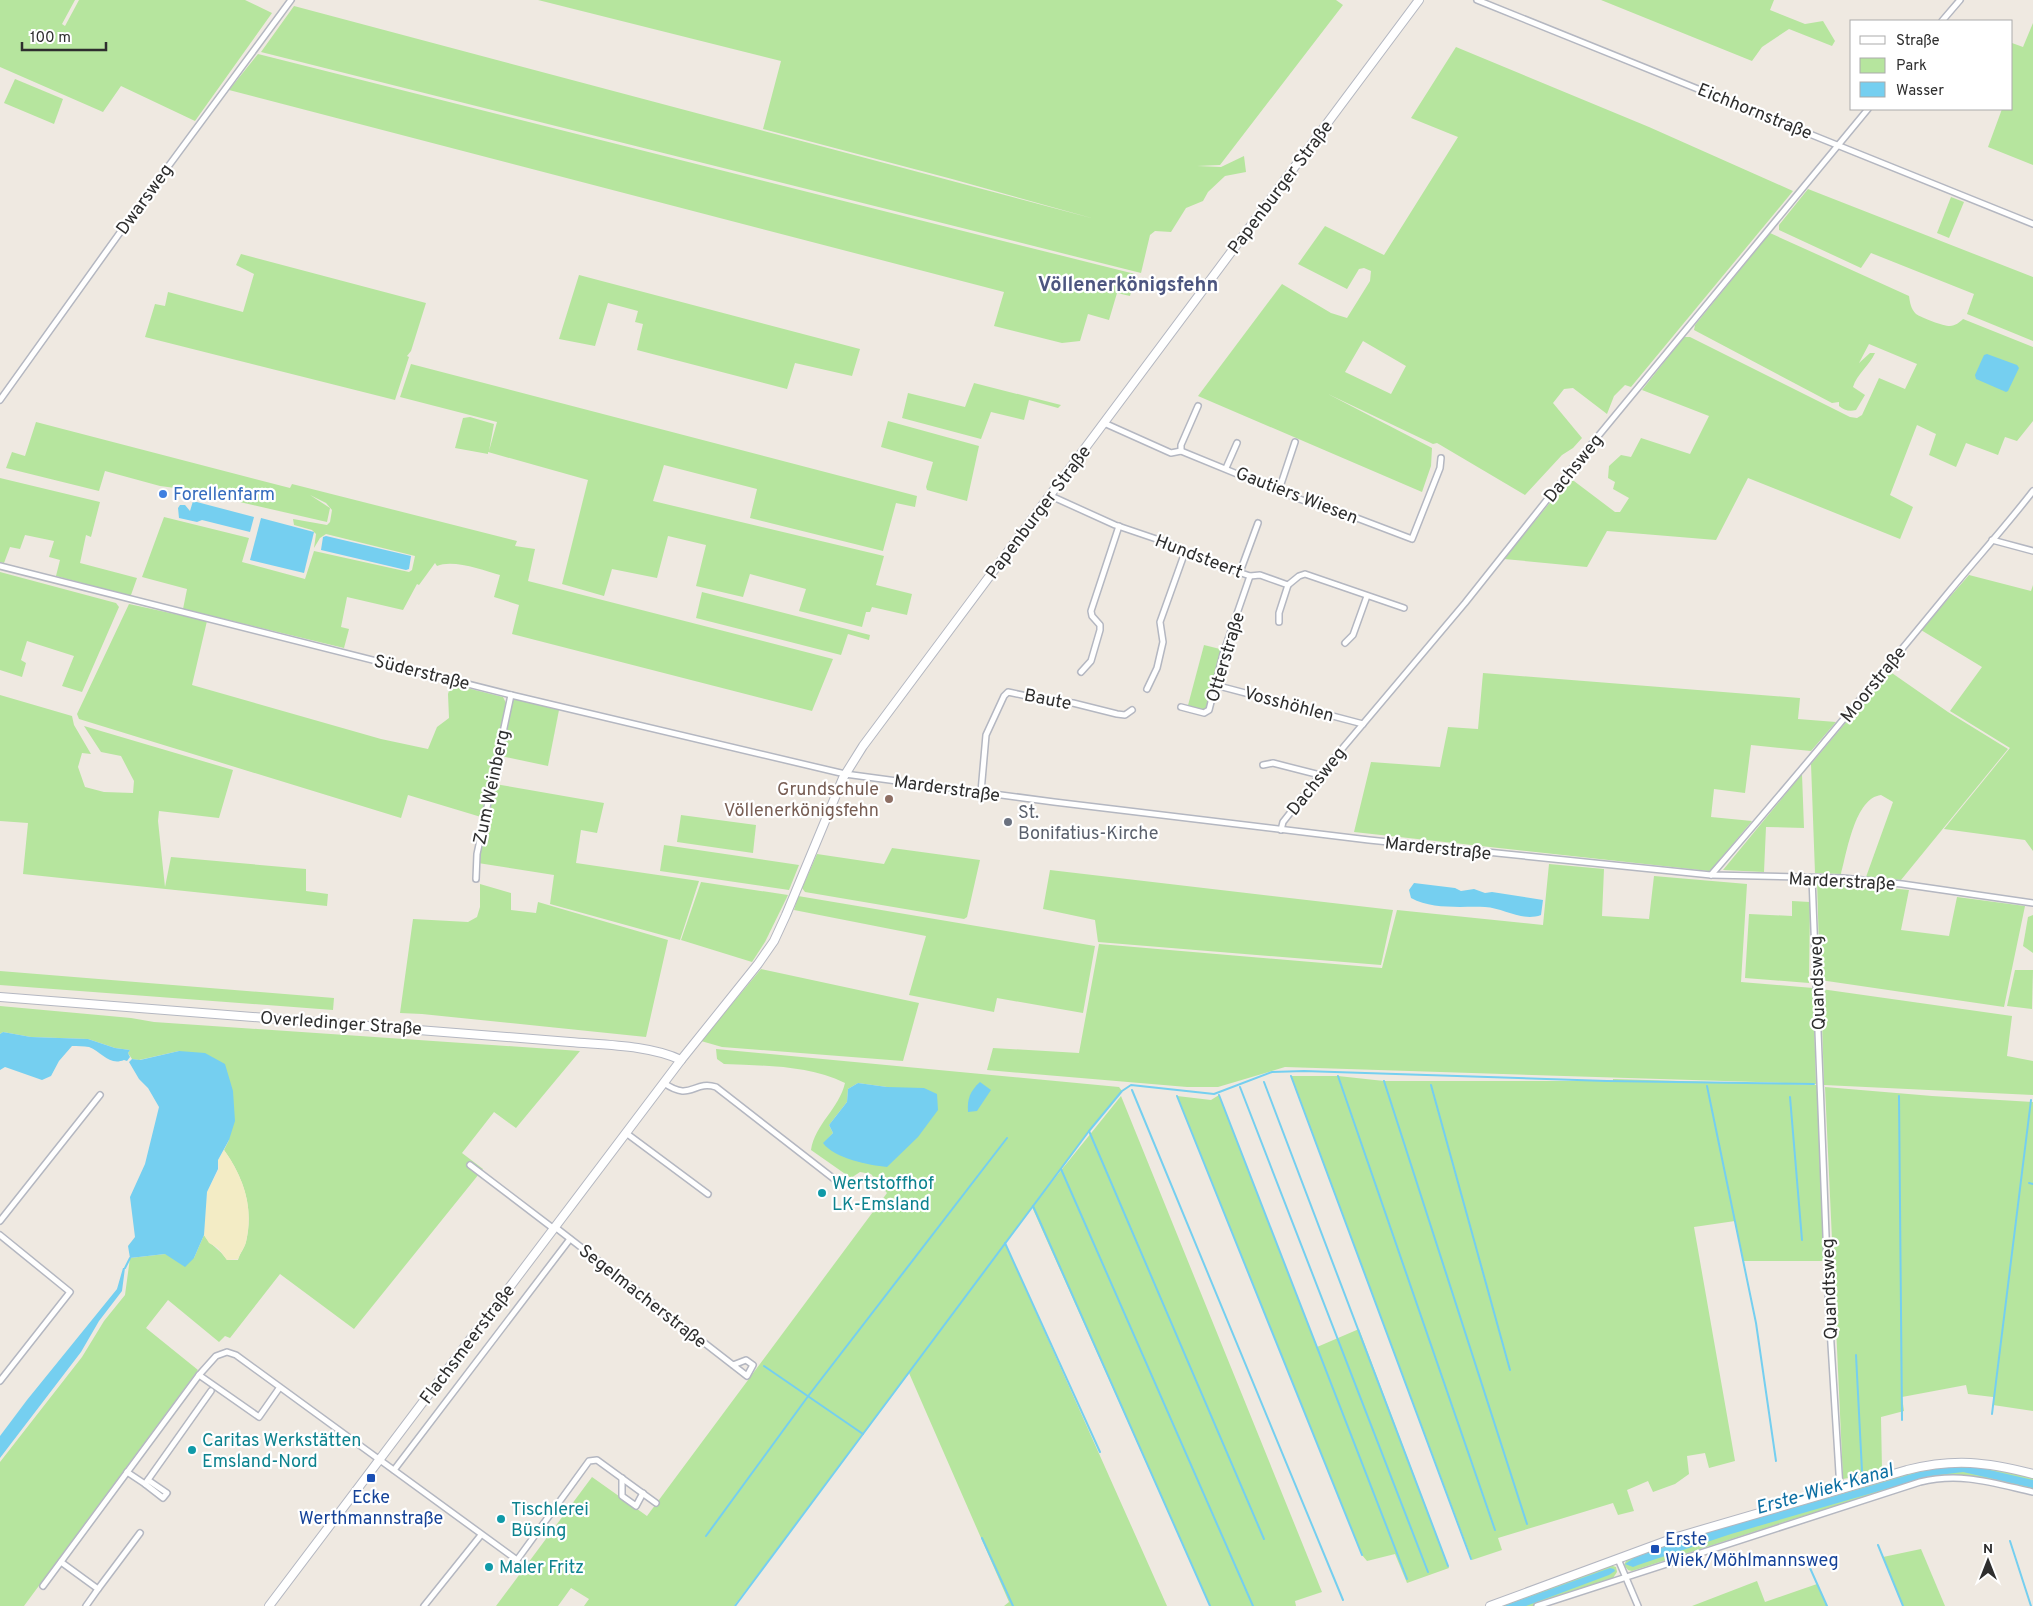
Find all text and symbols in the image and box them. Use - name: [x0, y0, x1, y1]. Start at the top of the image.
- scale bar: [22, 20, 106, 52]
- legend: [1850, 20, 2013, 110]
- text: 100 m: [30, 29, 71, 48]
- text: Straße: [1896, 32, 1940, 51]
- text: Park: [1896, 57, 1927, 76]
- street label: Eichhornstraße: [1694, 79, 1815, 146]
- text: Wasser: [1896, 82, 1944, 101]
- street label: Papenburger Straße: [1223, 116, 1339, 259]
- street label: Dwarsweg: [112, 160, 179, 240]
- district label: Völlenerkönigsfehn: [1038, 273, 1218, 299]
- street label: Dachsweg: [1539, 430, 1609, 508]
- street label: Papenburger Straße: [981, 441, 1097, 584]
- street label: Gautiers Wiesen: [1232, 462, 1361, 530]
- place label: Forellenfarm: [173, 484, 275, 507]
- marker: Forellenfarm: [157, 488, 169, 500]
- street label: Hundsteert: [1151, 530, 1246, 585]
- street label: Otterstraße: [1202, 610, 1251, 705]
- street label: Moorstraße: [1836, 642, 1912, 728]
- street label: Süderstraße: [371, 650, 472, 696]
- street label: Vosshöhlen: [1241, 682, 1336, 728]
- street label: Baute: [1022, 685, 1073, 716]
- street label: Zum Weinberg: [469, 728, 516, 847]
- street label: Dachsweg: [1282, 743, 1352, 821]
- street label: Marderstraße: [892, 771, 1001, 808]
- place label: Grundschule Völlenerkönigsfehn: [724, 779, 879, 823]
- marker: Grundschule Völlenerkönigsfehn: [883, 793, 895, 805]
- place label: St. Bonifatius-Kirche: [1018, 802, 1158, 846]
- marker: St. Bonifatius-Kirche: [1002, 816, 1014, 828]
- street label: Marderstraße: [1383, 832, 1492, 867]
- street label: Marderstraße: [1788, 868, 1896, 897]
- street label: Quandsweg: [1805, 935, 1832, 1031]
- street label: Overledinger Straße: [259, 1007, 423, 1042]
- place label: Wertstoffhof LK-Emsland: [832, 1173, 934, 1217]
- marker: Wertstoffhof LK-Emsland: [816, 1187, 828, 1199]
- street label: Quandtsweg: [1817, 1238, 1844, 1340]
- street label: Segelmacherstraße: [573, 1240, 711, 1354]
- street label: Flachsmeerstraße: [416, 1280, 521, 1410]
- place label: Caritas Werkstätten Emsland-Nord: [202, 1430, 361, 1474]
- marker: Caritas Werkstätten Emsland-Nord: [186, 1444, 198, 1456]
- water label: Erste-Wiek-Kanal: [1753, 1459, 1897, 1521]
- marker: Ecke Werthmannstraße: [365, 1472, 377, 1484]
- place label: Ecke Werthmannstraße: [299, 1487, 443, 1531]
- place label: Tischlerei Büsing: [511, 1499, 589, 1543]
- marker: Tischlerei Büsing: [495, 1513, 507, 1525]
- place label: Erste Wiek/Möhlmannsweg: [1665, 1529, 1839, 1573]
- north arrow: [1963, 1536, 2013, 1586]
- text: N: [1983, 1541, 1993, 1558]
- marker: Erste Wiek/Möhlmannsweg: [1649, 1543, 1661, 1555]
- place label: Maler Fritz: [499, 1557, 584, 1580]
- marker: Maler Fritz: [483, 1561, 495, 1573]

